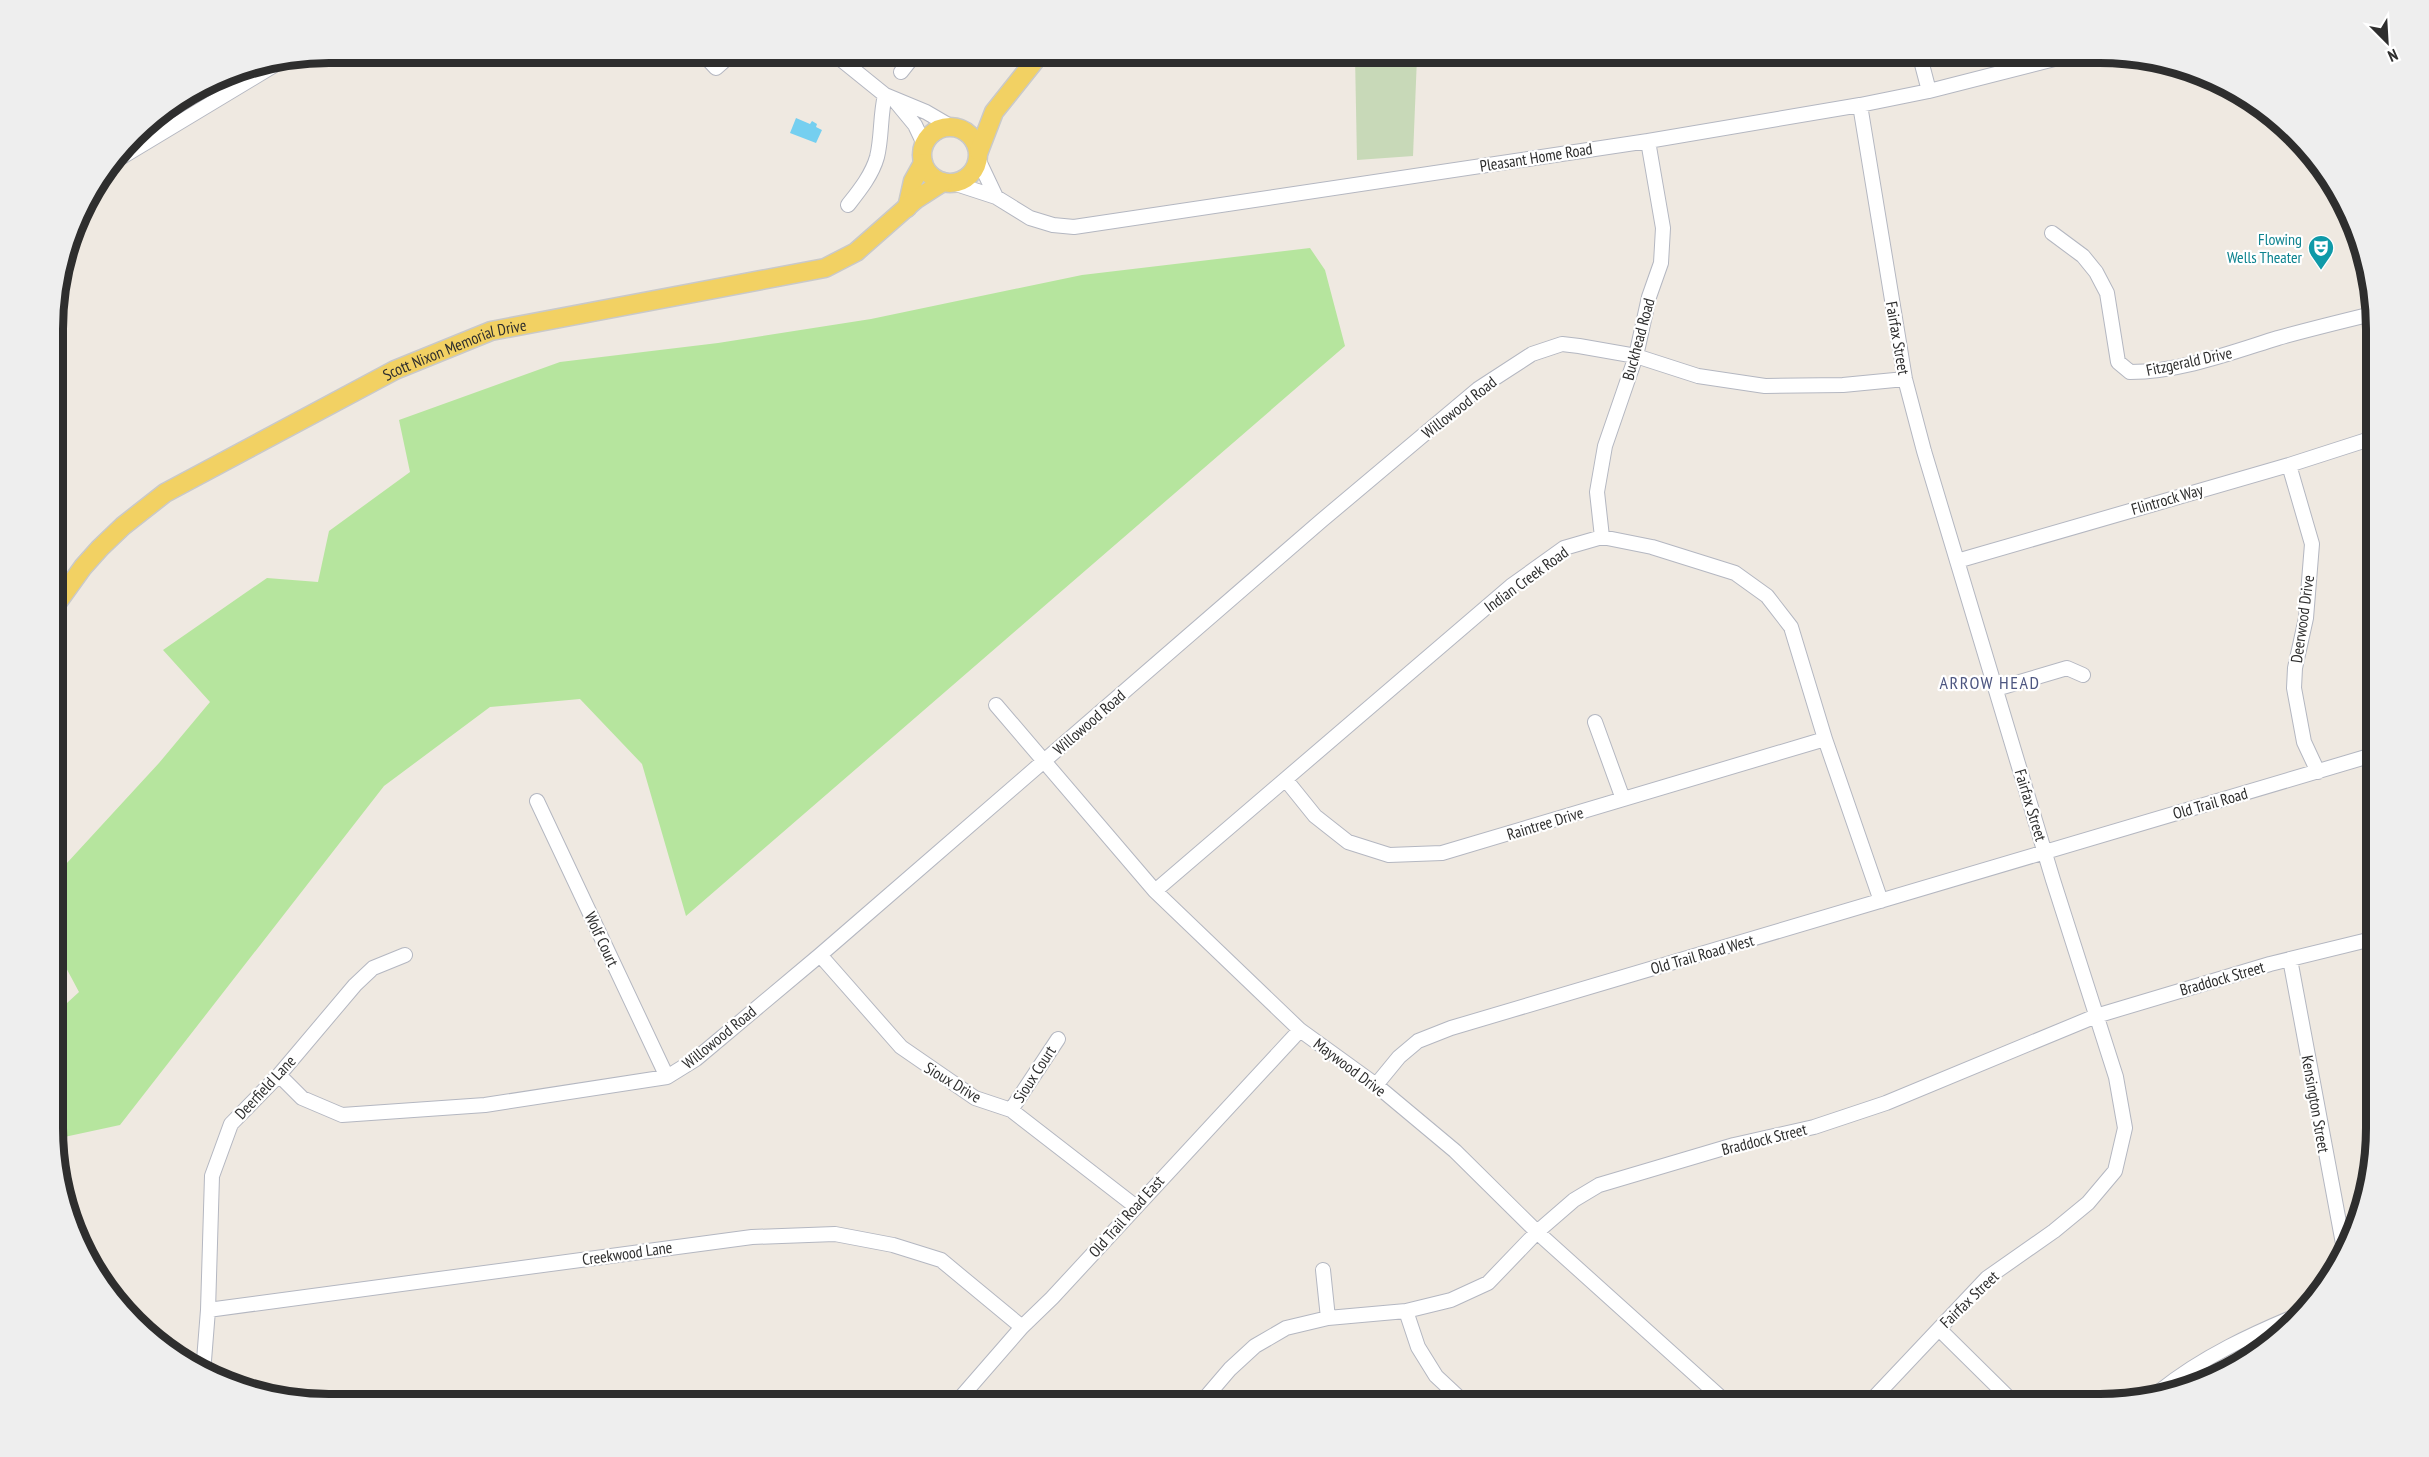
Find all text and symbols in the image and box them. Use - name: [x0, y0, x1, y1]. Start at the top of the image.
- north arrow: [2357, 12, 2417, 72]
- text: N: [2385, 45, 2401, 67]
- street label: Pleasant Home Road: [1478, 138, 1594, 176]
- place label: Flowing Wells Theater: [2227, 229, 2303, 267]
- theatre icon: Flowing Wells Theater: [2306, 233, 2336, 271]
- street label: Buckhead Road: [1617, 296, 1659, 382]
- street label: Fairfax Street: [1882, 300, 1914, 377]
- street label: Scott Nixon Memorial Drive: [379, 315, 528, 385]
- street label: Fitzgerald Drive: [2144, 342, 2234, 380]
- street label: Willowood Road: [1418, 372, 1500, 442]
- street label: Flintrock Way: [2129, 479, 2205, 519]
- street label: Indian Creek Road: [1480, 542, 1572, 616]
- street label: Deerwood Drive: [2286, 574, 2318, 664]
- district label: ARROW HEAD: [1940, 671, 2040, 694]
- street label: Willowood Road: [1049, 685, 1129, 759]
- street label: Fairfax Street: [2011, 767, 2052, 844]
- street label: Old Trail Road: [2170, 783, 2250, 823]
- street label: Raintree Drive: [1504, 802, 1586, 844]
- street label: Wolf Court: [581, 908, 624, 970]
- street label: Old Trail Road West: [1648, 930, 1757, 978]
- street label: Braddock Street: [2177, 956, 2267, 1000]
- street label: Willowood Road: [678, 1001, 760, 1073]
- street label: Maywood Drive: [1310, 1033, 1390, 1101]
- street label: Sioux Court: [1008, 1041, 1060, 1106]
- street label: Deerfield Lane: [230, 1051, 300, 1123]
- street label: Kensington Street: [2298, 1054, 2334, 1155]
- street label: Sioux Drive: [921, 1057, 985, 1107]
- street label: Braddock Street: [1719, 1119, 1809, 1159]
- street label: Old Trail Road East: [1084, 1170, 1168, 1261]
- street label: Creekwood Lane: [581, 1237, 673, 1269]
- street label: Fairfax Street: [1935, 1266, 2003, 1332]

